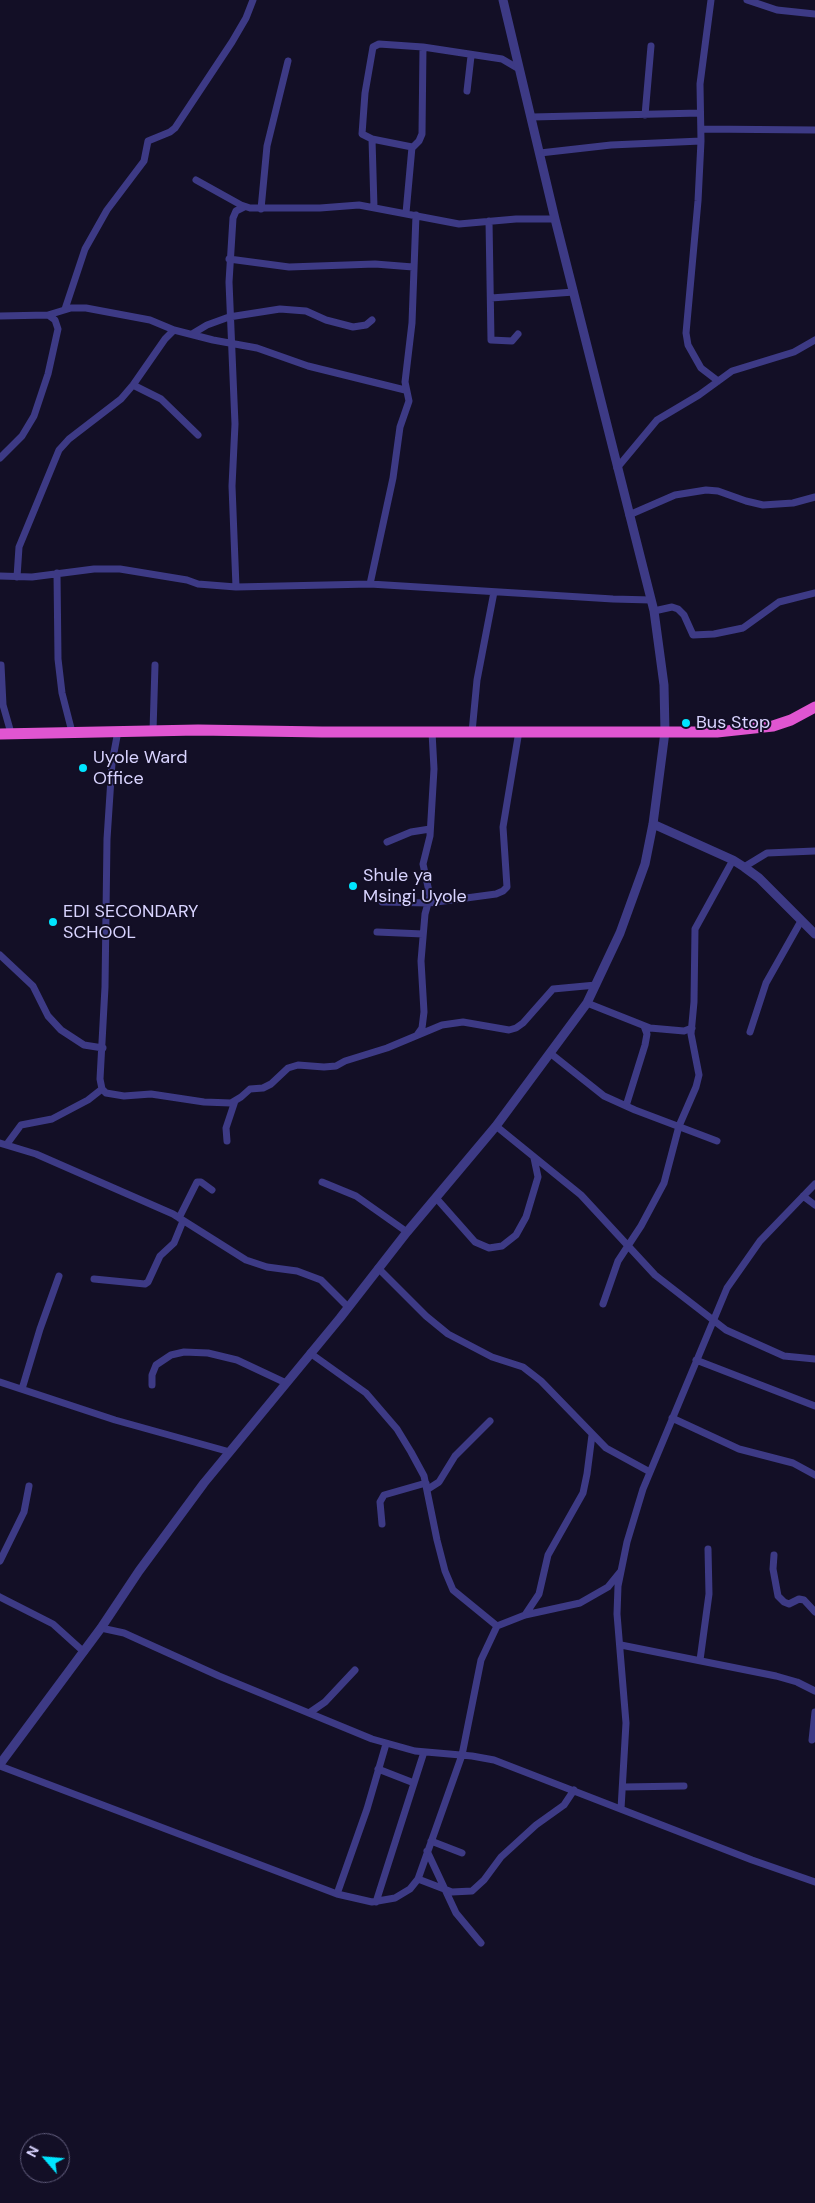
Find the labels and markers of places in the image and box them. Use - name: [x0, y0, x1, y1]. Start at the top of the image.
- place label: Bus Stop: [696, 712, 770, 734]
- marker: Bus Stop: [680, 717, 692, 729]
- place label: Uyole Ward Office: [93, 747, 188, 790]
- marker: Uyole Ward Office: [77, 762, 89, 774]
- place label: Shule ya Msingi Uyole: [363, 865, 467, 908]
- marker: Shule ya Msingi Uyole: [347, 880, 359, 892]
- place label: EDI SECONDARY SCHOOL: [63, 901, 198, 944]
- marker: EDI SECONDARY SCHOOL: [47, 916, 59, 928]

